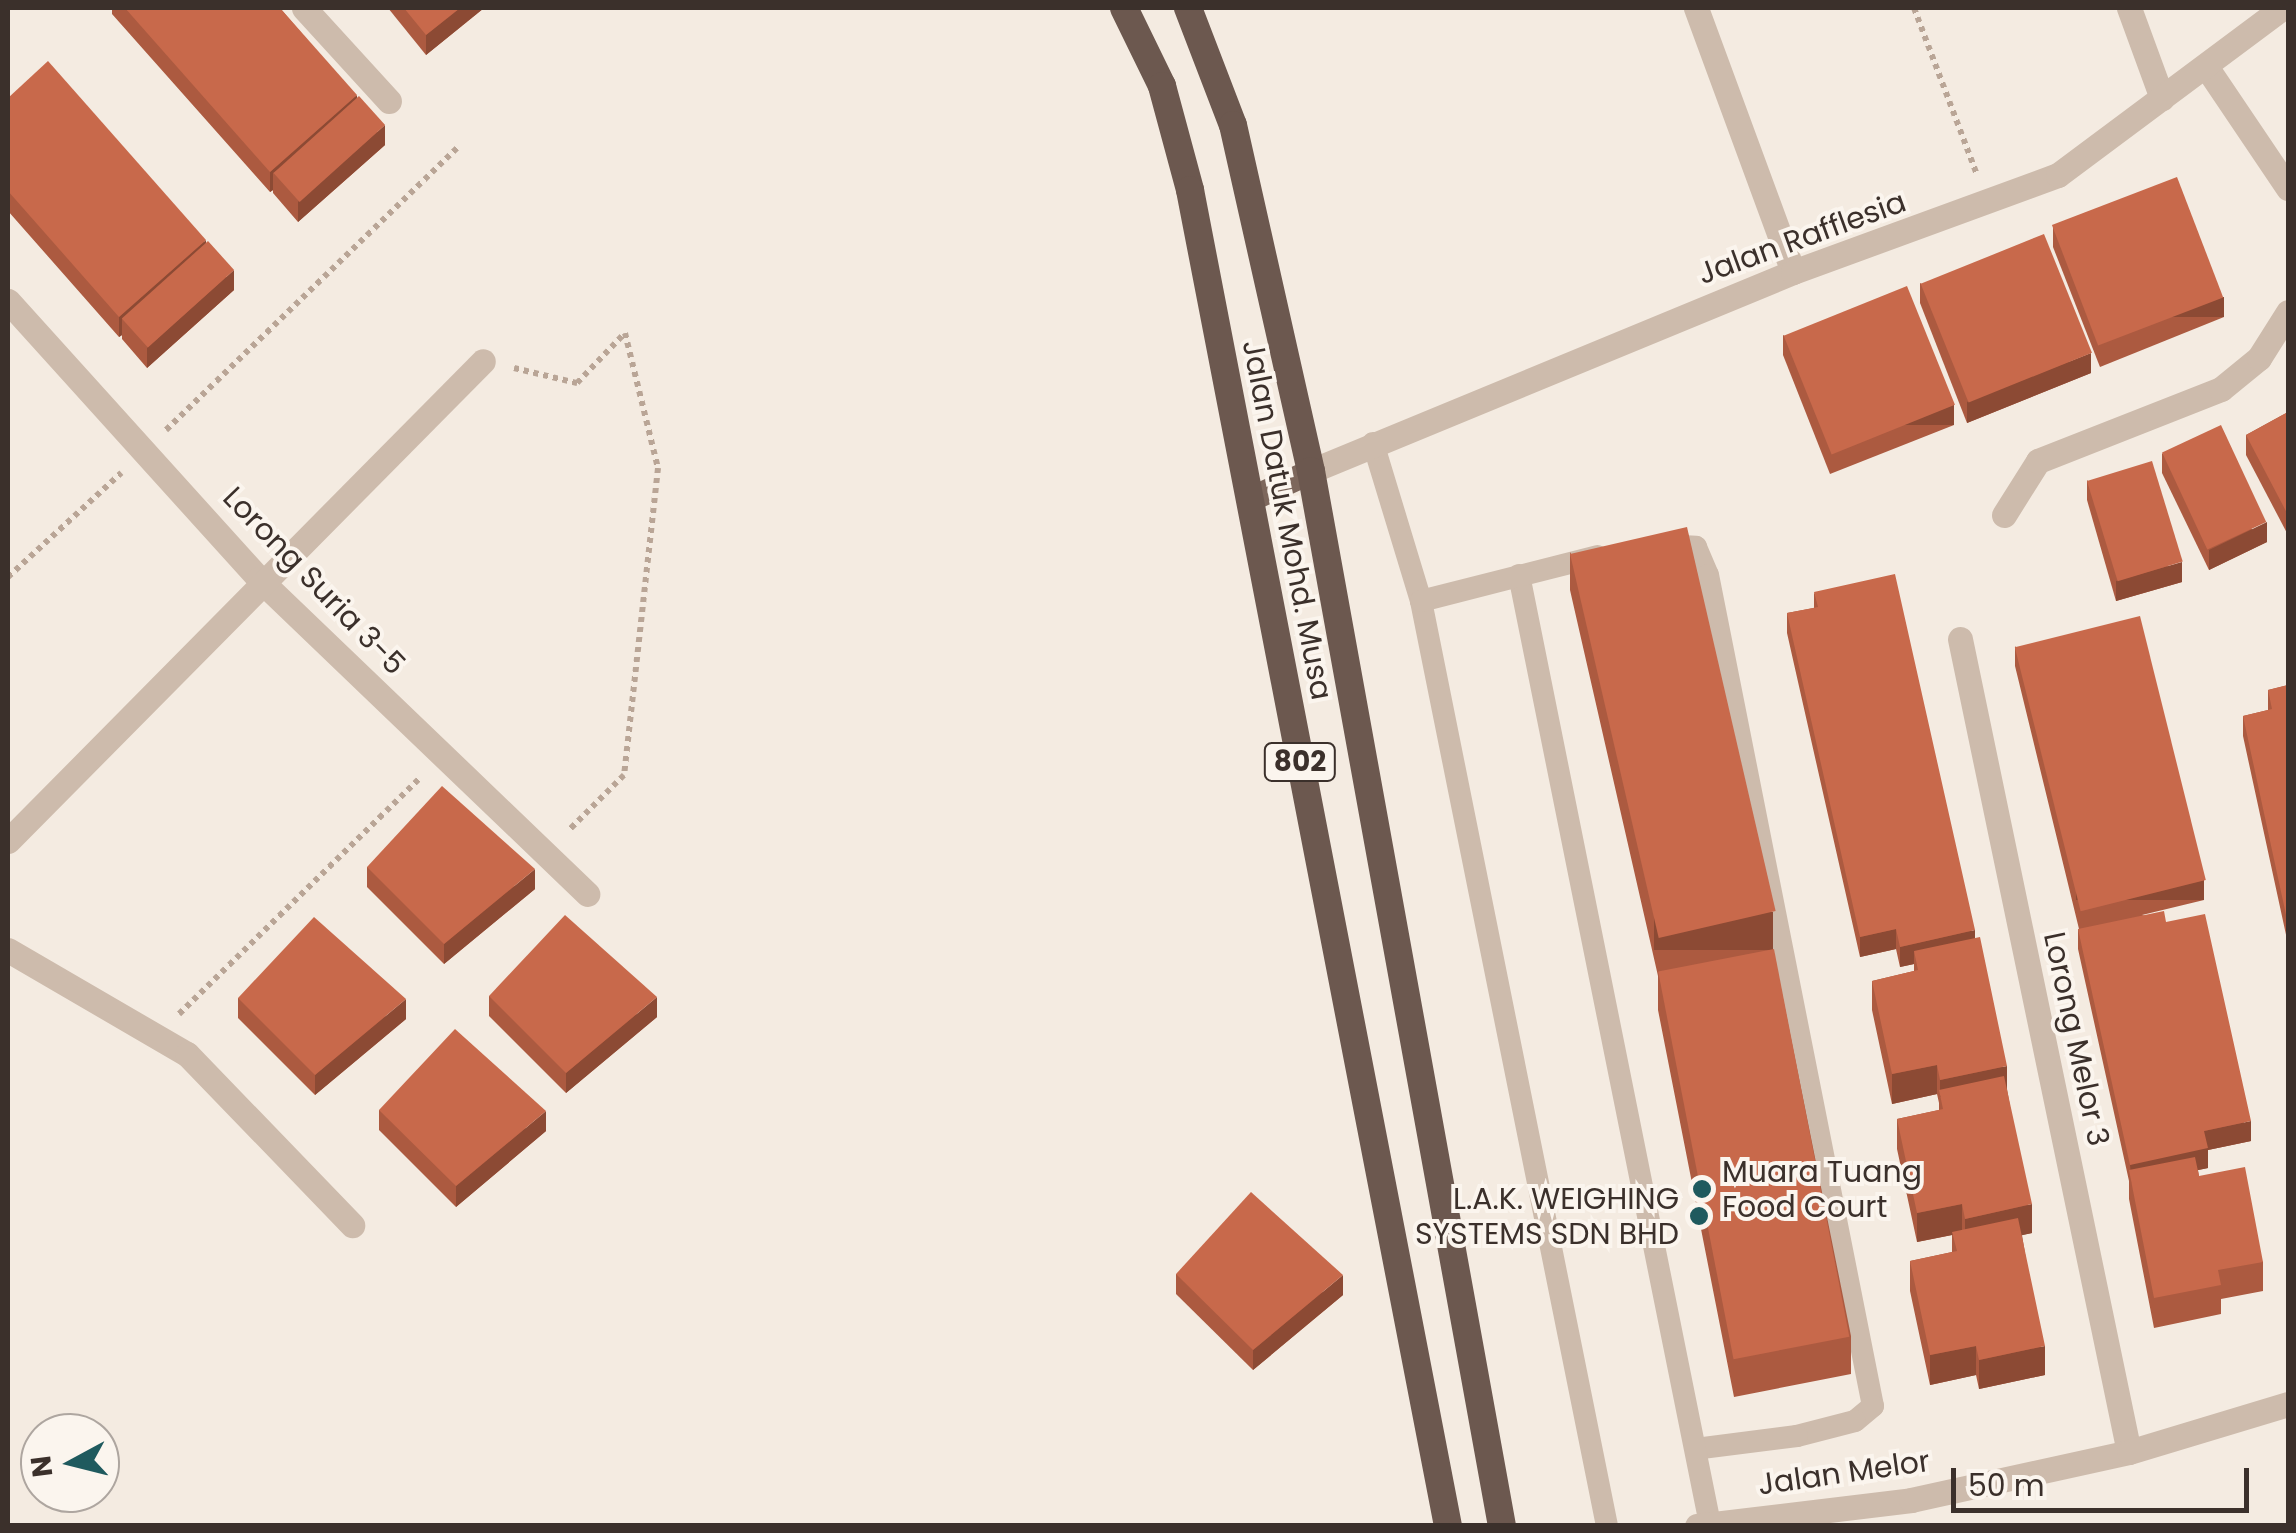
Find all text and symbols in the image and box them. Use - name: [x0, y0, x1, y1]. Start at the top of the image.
- street label: Jalan Rafflesia: [1693, 184, 1911, 292]
- street label: Jalan Datuk Mohd. Musa: [1234, 337, 1340, 703]
- street label: Lorong Suria 3-5: [215, 480, 413, 682]
- road number: 802: [1262, 739, 1338, 785]
- street label: Lorong Melor 3: [2036, 929, 2116, 1149]
- place label: Muara Tuang Food Court: [1722, 1154, 1922, 1224]
- marker: Muara Tuang Food Court: [1691, 1178, 1713, 1200]
- place label: L.A.K. WEIGHING SYSTEMS SDN BHD: [1415, 1181, 1679, 1252]
- marker: L.A.K. WEIGHING SYSTEMS SDN BHD: [1688, 1205, 1710, 1227]
- north arrow: [20, 1413, 120, 1513]
- street label: Jalan Melor: [1756, 1443, 1932, 1503]
- scale bar: [1956, 1448, 2254, 1510]
- text: N: [21, 1454, 62, 1479]
- text: 50 m: [1968, 1464, 2045, 1507]

